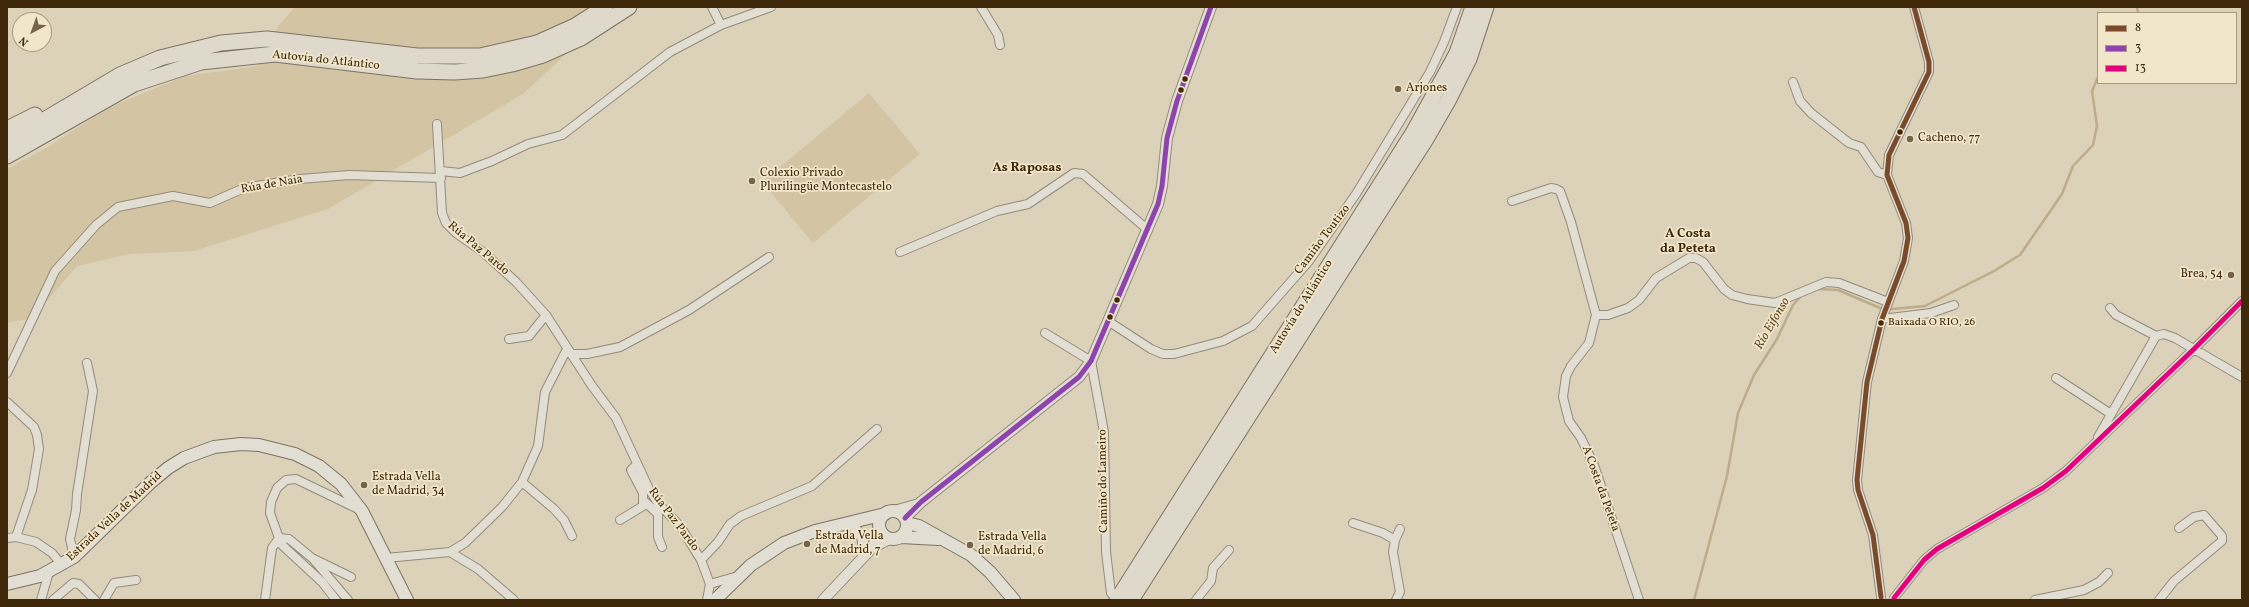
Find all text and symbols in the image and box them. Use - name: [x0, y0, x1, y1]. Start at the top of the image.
- north arrow: [12, 12, 52, 52]
- legend: [2097, 12, 2237, 84]
- text: 8: [2135, 20, 2141, 36]
- text: N: [17, 32, 32, 49]
- text: 3: [2135, 40, 2141, 56]
- street label: Autovía do Atlántico: [272, 48, 380, 74]
- text: 13: [2135, 60, 2146, 76]
- unlabelled marker: [1180, 74, 1190, 84]
- place label: Arjones: [1406, 82, 1447, 96]
- marker: Arjones: [1393, 84, 1403, 94]
- unlabelled marker: [1176, 85, 1186, 95]
- unlabelled marker: [1895, 127, 1905, 137]
- place label: Cacheno, 77: [1918, 132, 1980, 146]
- marker: Cacheno, 77: [1905, 134, 1915, 144]
- district label: As Raposas: [993, 161, 1061, 177]
- place label: Colexio Privado Plurilingüe Montecastelo: [760, 167, 892, 195]
- street label: Rúa de Naia: [240, 172, 304, 198]
- marker: Colexio Privado Plurilingüe Montecastelo: [747, 176, 757, 186]
- street label: Camiño Toutizo: [1292, 202, 1354, 278]
- street label: Rúa Paz Pardo: [444, 219, 512, 279]
- district label: A Costa da Peteta: [1660, 227, 1716, 258]
- street label: Autovía do Atlántico: [1267, 257, 1337, 357]
- place label: Brea, 54: [2180, 268, 2223, 282]
- marker: Brea, 54: [2226, 270, 2236, 280]
- unlabelled marker: [1112, 295, 1122, 305]
- water label: Río Eifonso: [1752, 295, 1794, 353]
- unlabelled marker: [1105, 312, 1115, 322]
- place label: Baixada O RIO, 26: [1888, 316, 1975, 330]
- marker: Baixada O RIO, 26: [1876, 318, 1886, 328]
- street label: Camiño do Lameiro: [1096, 429, 1112, 533]
- street label: A Costa da Peteta: [1578, 444, 1622, 534]
- street label: Estrada Vella de Madrid: [64, 469, 166, 565]
- place label: Estrada Vella de Madrid, 34: [372, 471, 445, 499]
- marker: Estrada Vella de Madrid, 34: [359, 480, 369, 490]
- street label: Rúa Paz Pardo: [644, 485, 702, 555]
- place label: Estrada Vella de Madrid, 7: [815, 530, 884, 558]
- place label: Estrada Vella de Madrid, 6: [978, 531, 1047, 559]
- marker: Estrada Vella de Madrid, 7: [802, 539, 812, 549]
- marker: Estrada Vella de Madrid, 6: [965, 540, 975, 550]

